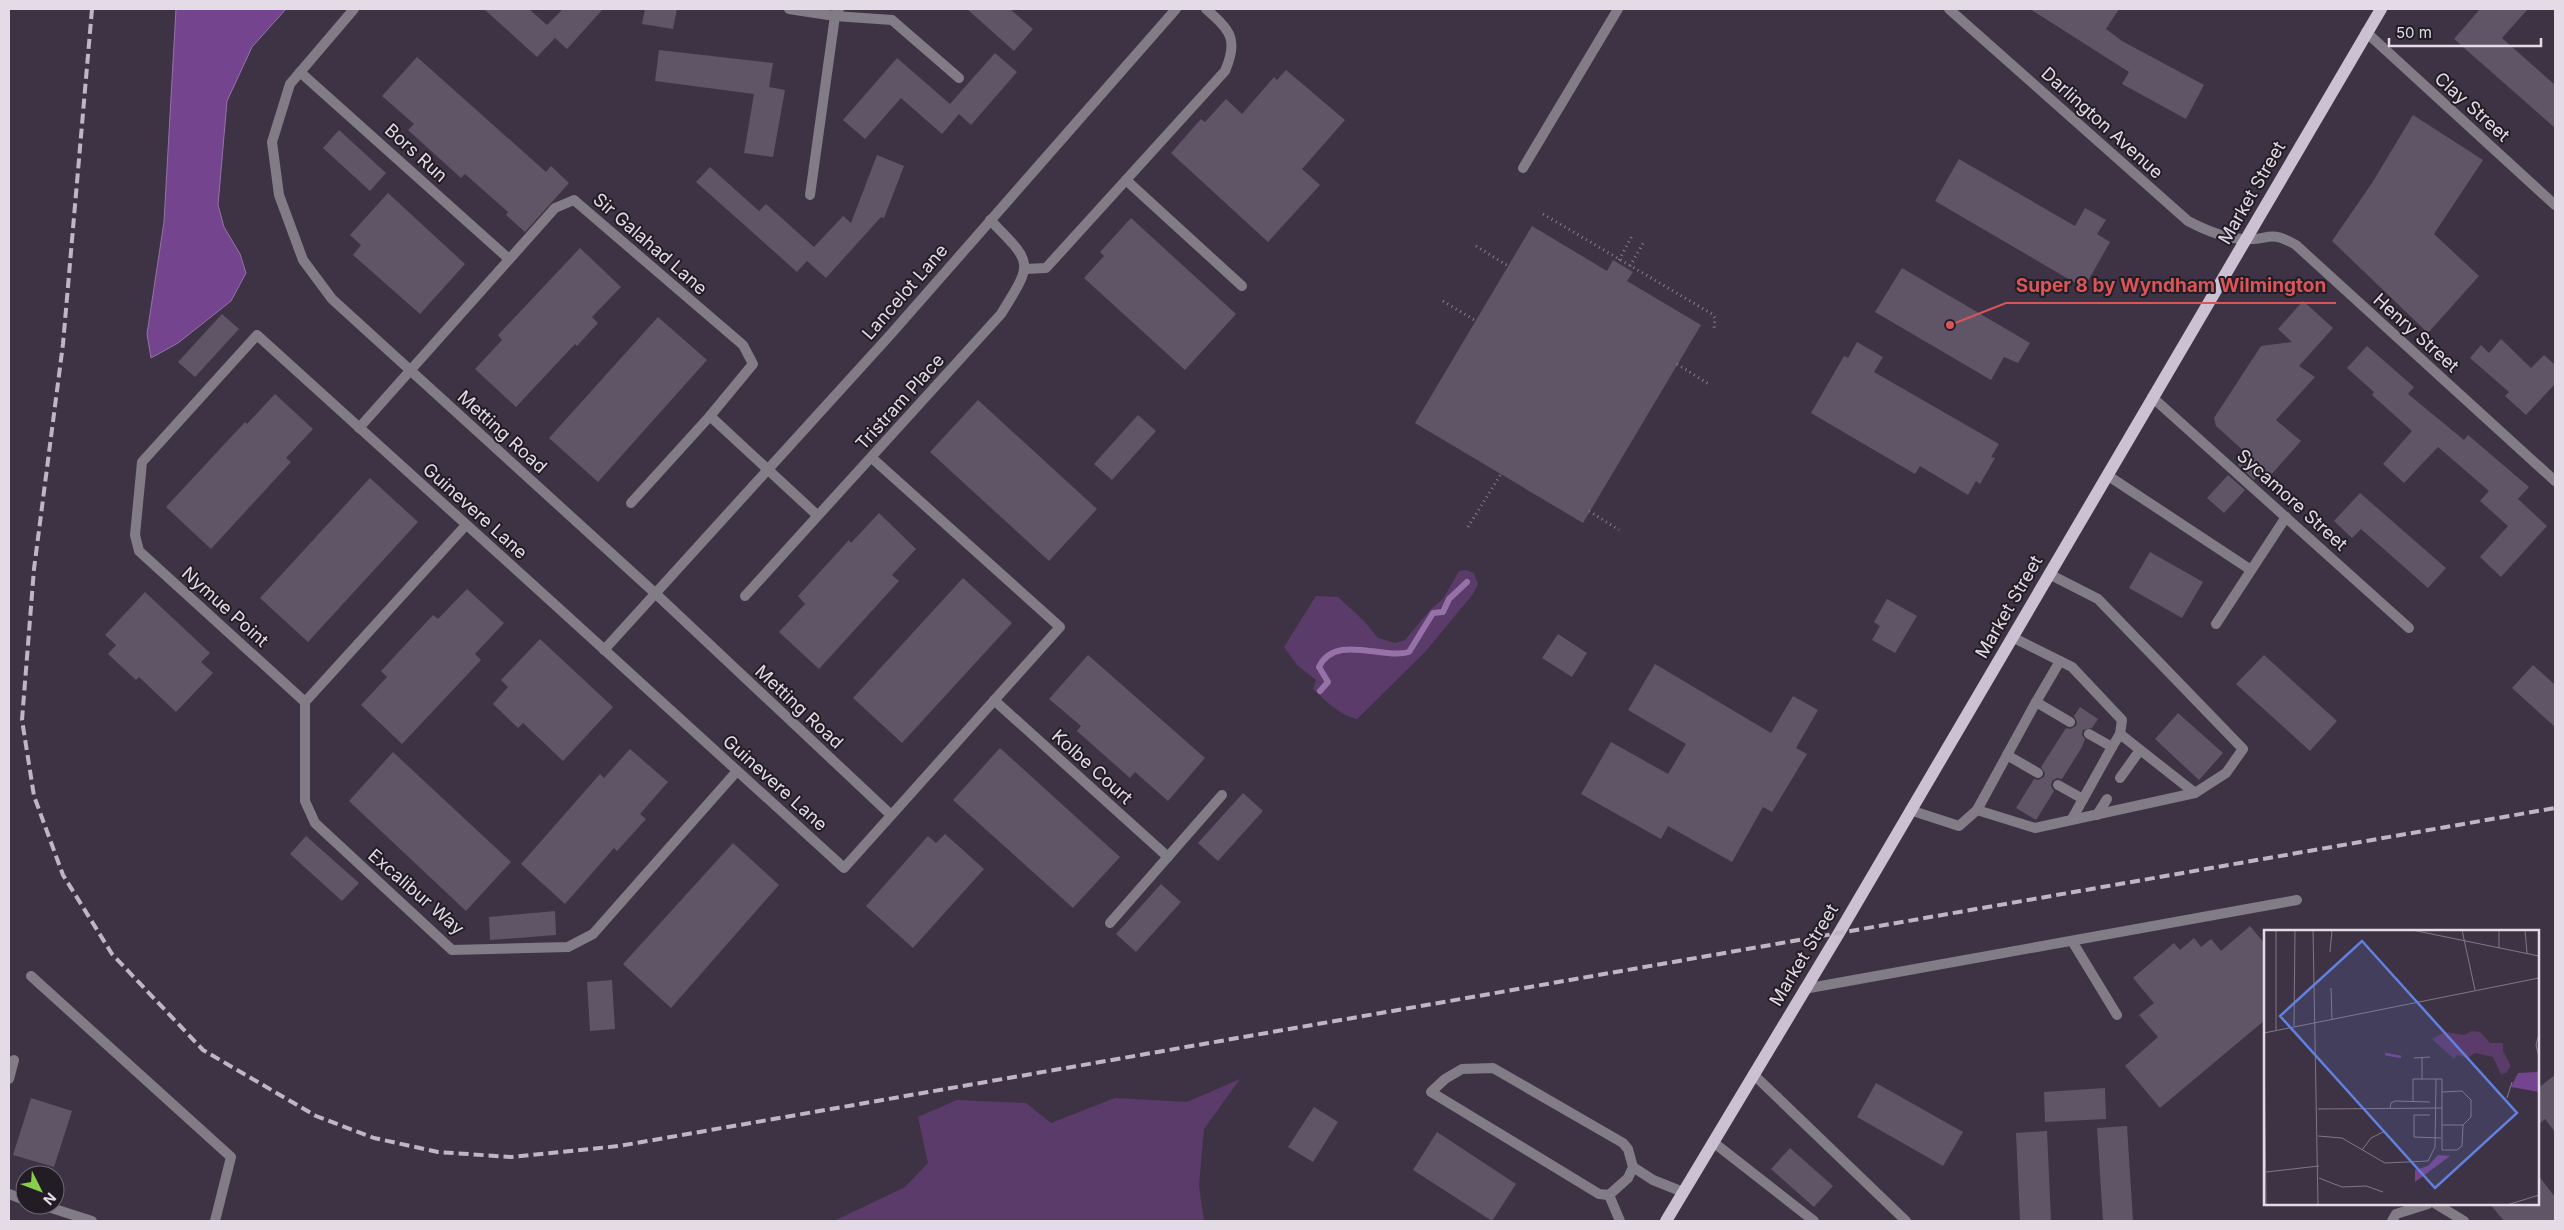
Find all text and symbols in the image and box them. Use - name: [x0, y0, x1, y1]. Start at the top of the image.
- scale bar: [2389, 15, 2542, 47]
- text: 50 m: [2396, 23, 2432, 42]
- street label: Darlington Avenue: [2037, 63, 2167, 183]
- street label: Clay Street: [2431, 68, 2514, 146]
- street label: Bors Run: [381, 119, 452, 186]
- street label: Market Street: [2214, 138, 2289, 248]
- street label: Sir Galahad Lane: [589, 188, 712, 299]
- street label: Lancelot Lane: [858, 240, 952, 344]
- callout: Super 8 by Wyndham Wilmington: [2006, 269, 2336, 303]
- text: Super 8 by Wyndham Wilmington: [2016, 274, 2326, 297]
- street label: Henry Street: [2369, 289, 2463, 376]
- street label: Tristram Place: [851, 349, 948, 454]
- street label: Metting Road: [453, 386, 551, 477]
- street label: Sycamore Street: [2233, 445, 2352, 555]
- street label: Guinevere Lane: [419, 458, 532, 563]
- street label: Market Street: [1971, 552, 2046, 662]
- street label: Nymue Point: [178, 562, 273, 651]
- street label: Metting Road: [751, 661, 848, 753]
- street label: Kolbe Court: [1048, 725, 1137, 808]
- street label: Guinevere Lane: [719, 730, 832, 835]
- street label: Excalibur Way: [364, 844, 468, 939]
- street label: Market Street: [1765, 900, 1842, 1009]
- inset map: [2264, 930, 2539, 1205]
- north arrow: [15, 1165, 65, 1215]
- text: N: [40, 1189, 60, 1209]

